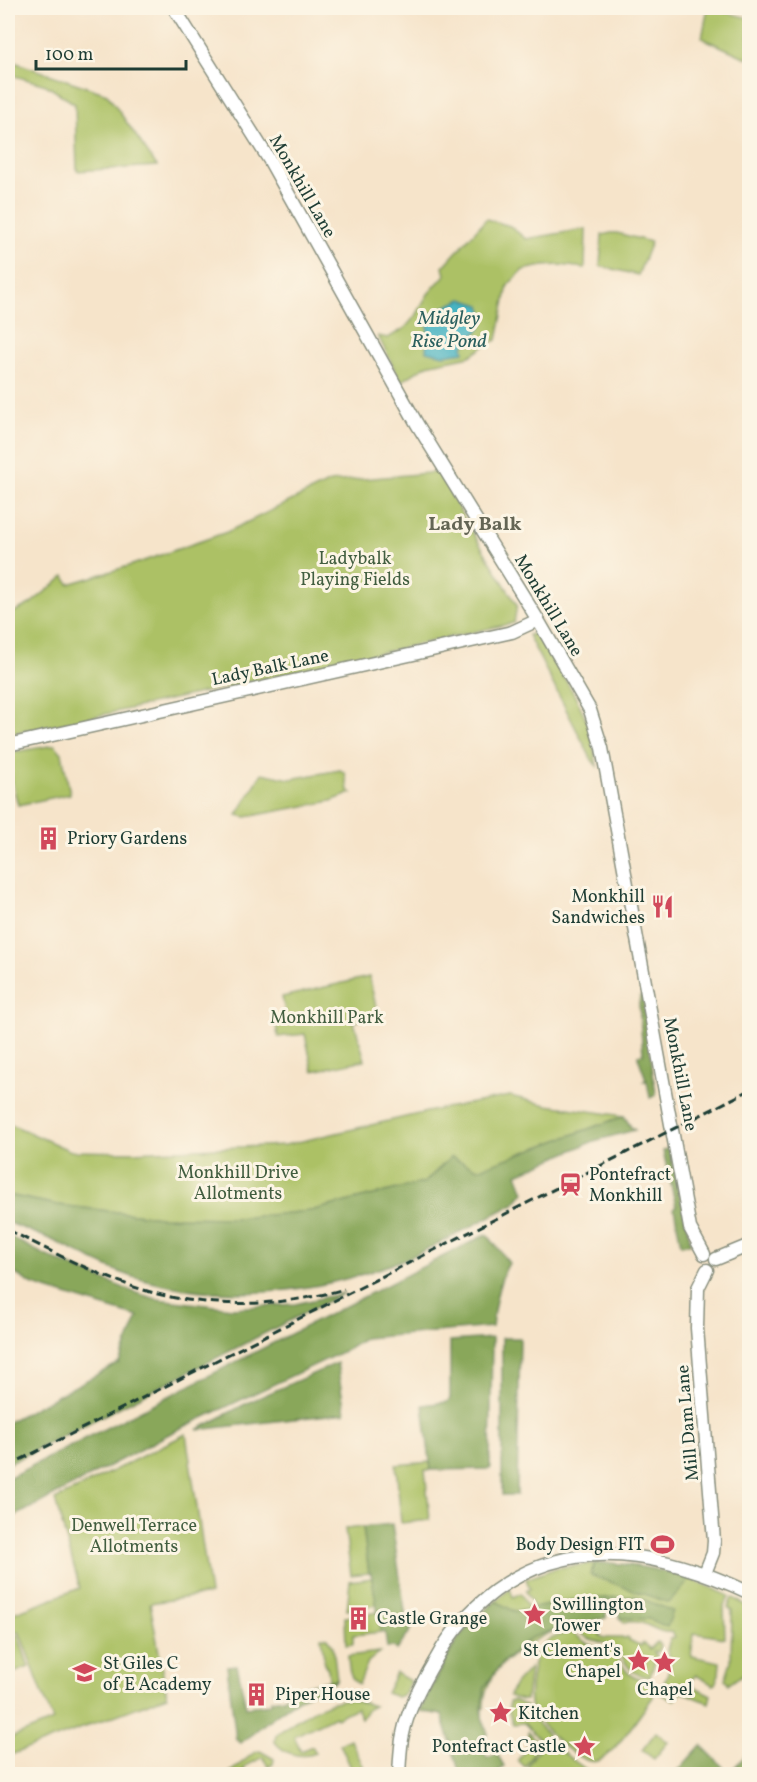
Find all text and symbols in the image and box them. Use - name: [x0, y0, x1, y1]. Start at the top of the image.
- scale bar: [36, 33, 186, 71]
- text: 100 m: [45, 43, 94, 68]
- street label: Monkhill Lane: [262, 131, 341, 243]
- water label: Midgley Rise Pond: [411, 305, 487, 356]
- district label: Lady Balk: [428, 511, 522, 539]
- park label: Ladybalk Playing Fields: [300, 547, 410, 593]
- street label: Monkhill Lane: [507, 550, 588, 662]
- street label: Lady Balk Lane: [209, 644, 331, 693]
- building icon: Priory Gardens: [36, 825, 62, 851]
- place label: Priory Gardens: [67, 827, 187, 852]
- place label: Monkhill Sandwiches: [551, 885, 645, 931]
- restaurant icon: Monkhill Sandwiches: [650, 893, 676, 919]
- park label: Monkhill Park: [270, 1006, 384, 1031]
- street label: Monkhill Lane: [656, 1015, 703, 1133]
- park label: Monkhill Drive Allotments: [178, 1161, 299, 1207]
- place label: Pontefract Monkhill: [589, 1163, 671, 1209]
- station icon: Pontefract Monkhill: [558, 1171, 584, 1197]
- street label: Mill Dam Lane: [671, 1364, 706, 1482]
- park label: Denwell Terrace Allotments: [71, 1514, 197, 1560]
- sports icon: Body Design FIT: [649, 1531, 675, 1557]
- place label: Body Design FIT: [515, 1533, 644, 1558]
- place label: Swillington Tower: [552, 1593, 644, 1639]
- place icon: Swillington Tower: [521, 1601, 547, 1627]
- building icon: Castle Grange: [346, 1605, 372, 1631]
- place label: Castle Grange: [377, 1607, 487, 1632]
- place label: St Clement's Chapel: [523, 1639, 621, 1685]
- place icon: St Clement's Chapel: [626, 1647, 652, 1673]
- place icon: Chapel: [652, 1650, 678, 1676]
- place label: St Giles C of E Academy: [103, 1652, 212, 1698]
- school or university icon: St Giles C of E Academy: [72, 1660, 98, 1686]
- place label: Chapel: [637, 1678, 693, 1703]
- building icon: Piper House: [244, 1681, 270, 1707]
- place label: Piper House: [275, 1683, 370, 1708]
- place icon: Kitchen: [487, 1700, 513, 1726]
- place label: Kitchen: [518, 1702, 580, 1727]
- place icon: Pontefract Castle: [571, 1733, 597, 1759]
- place label: Pontefract Castle: [432, 1735, 566, 1760]

